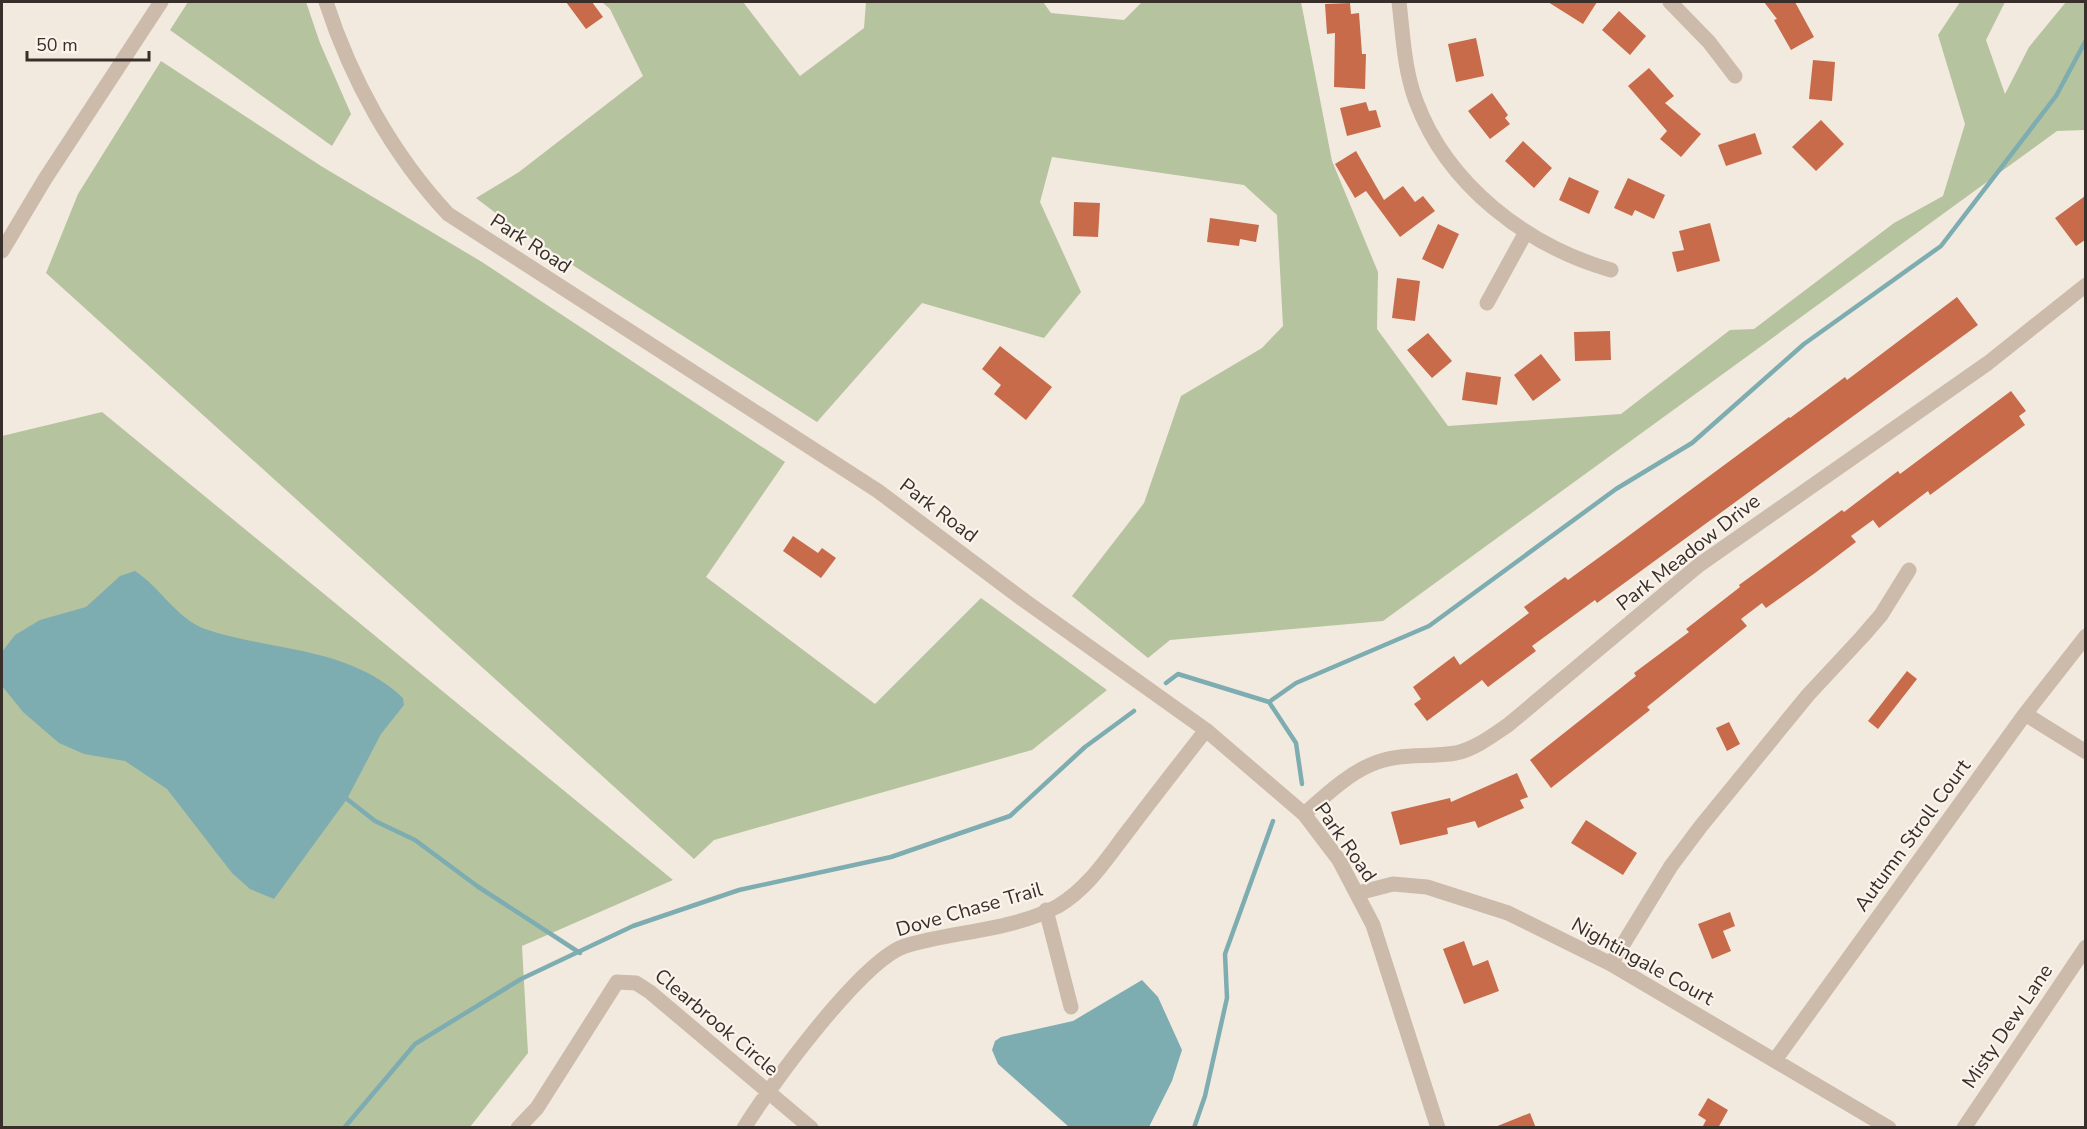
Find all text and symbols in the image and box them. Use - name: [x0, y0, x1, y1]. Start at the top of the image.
- scale bar: [27, 24, 148, 62]
- text: 50 m: [36, 33, 78, 57]
- street label: Park Road: [485, 207, 577, 280]
- street label: Park Road: [894, 472, 983, 549]
- street label: Park Meadow Drive: [1611, 488, 1766, 617]
- street label: Autumn Stroll Court: [1848, 753, 1977, 917]
- street label: Park Road: [1308, 797, 1383, 888]
- street label: Dove Chase Trail: [893, 876, 1046, 943]
- street label: Nightingale Court: [1567, 911, 1720, 1012]
- street label: Misty Dew Lane: [1956, 959, 2059, 1094]
- street label: Clearbrook Circle: [649, 962, 785, 1082]

